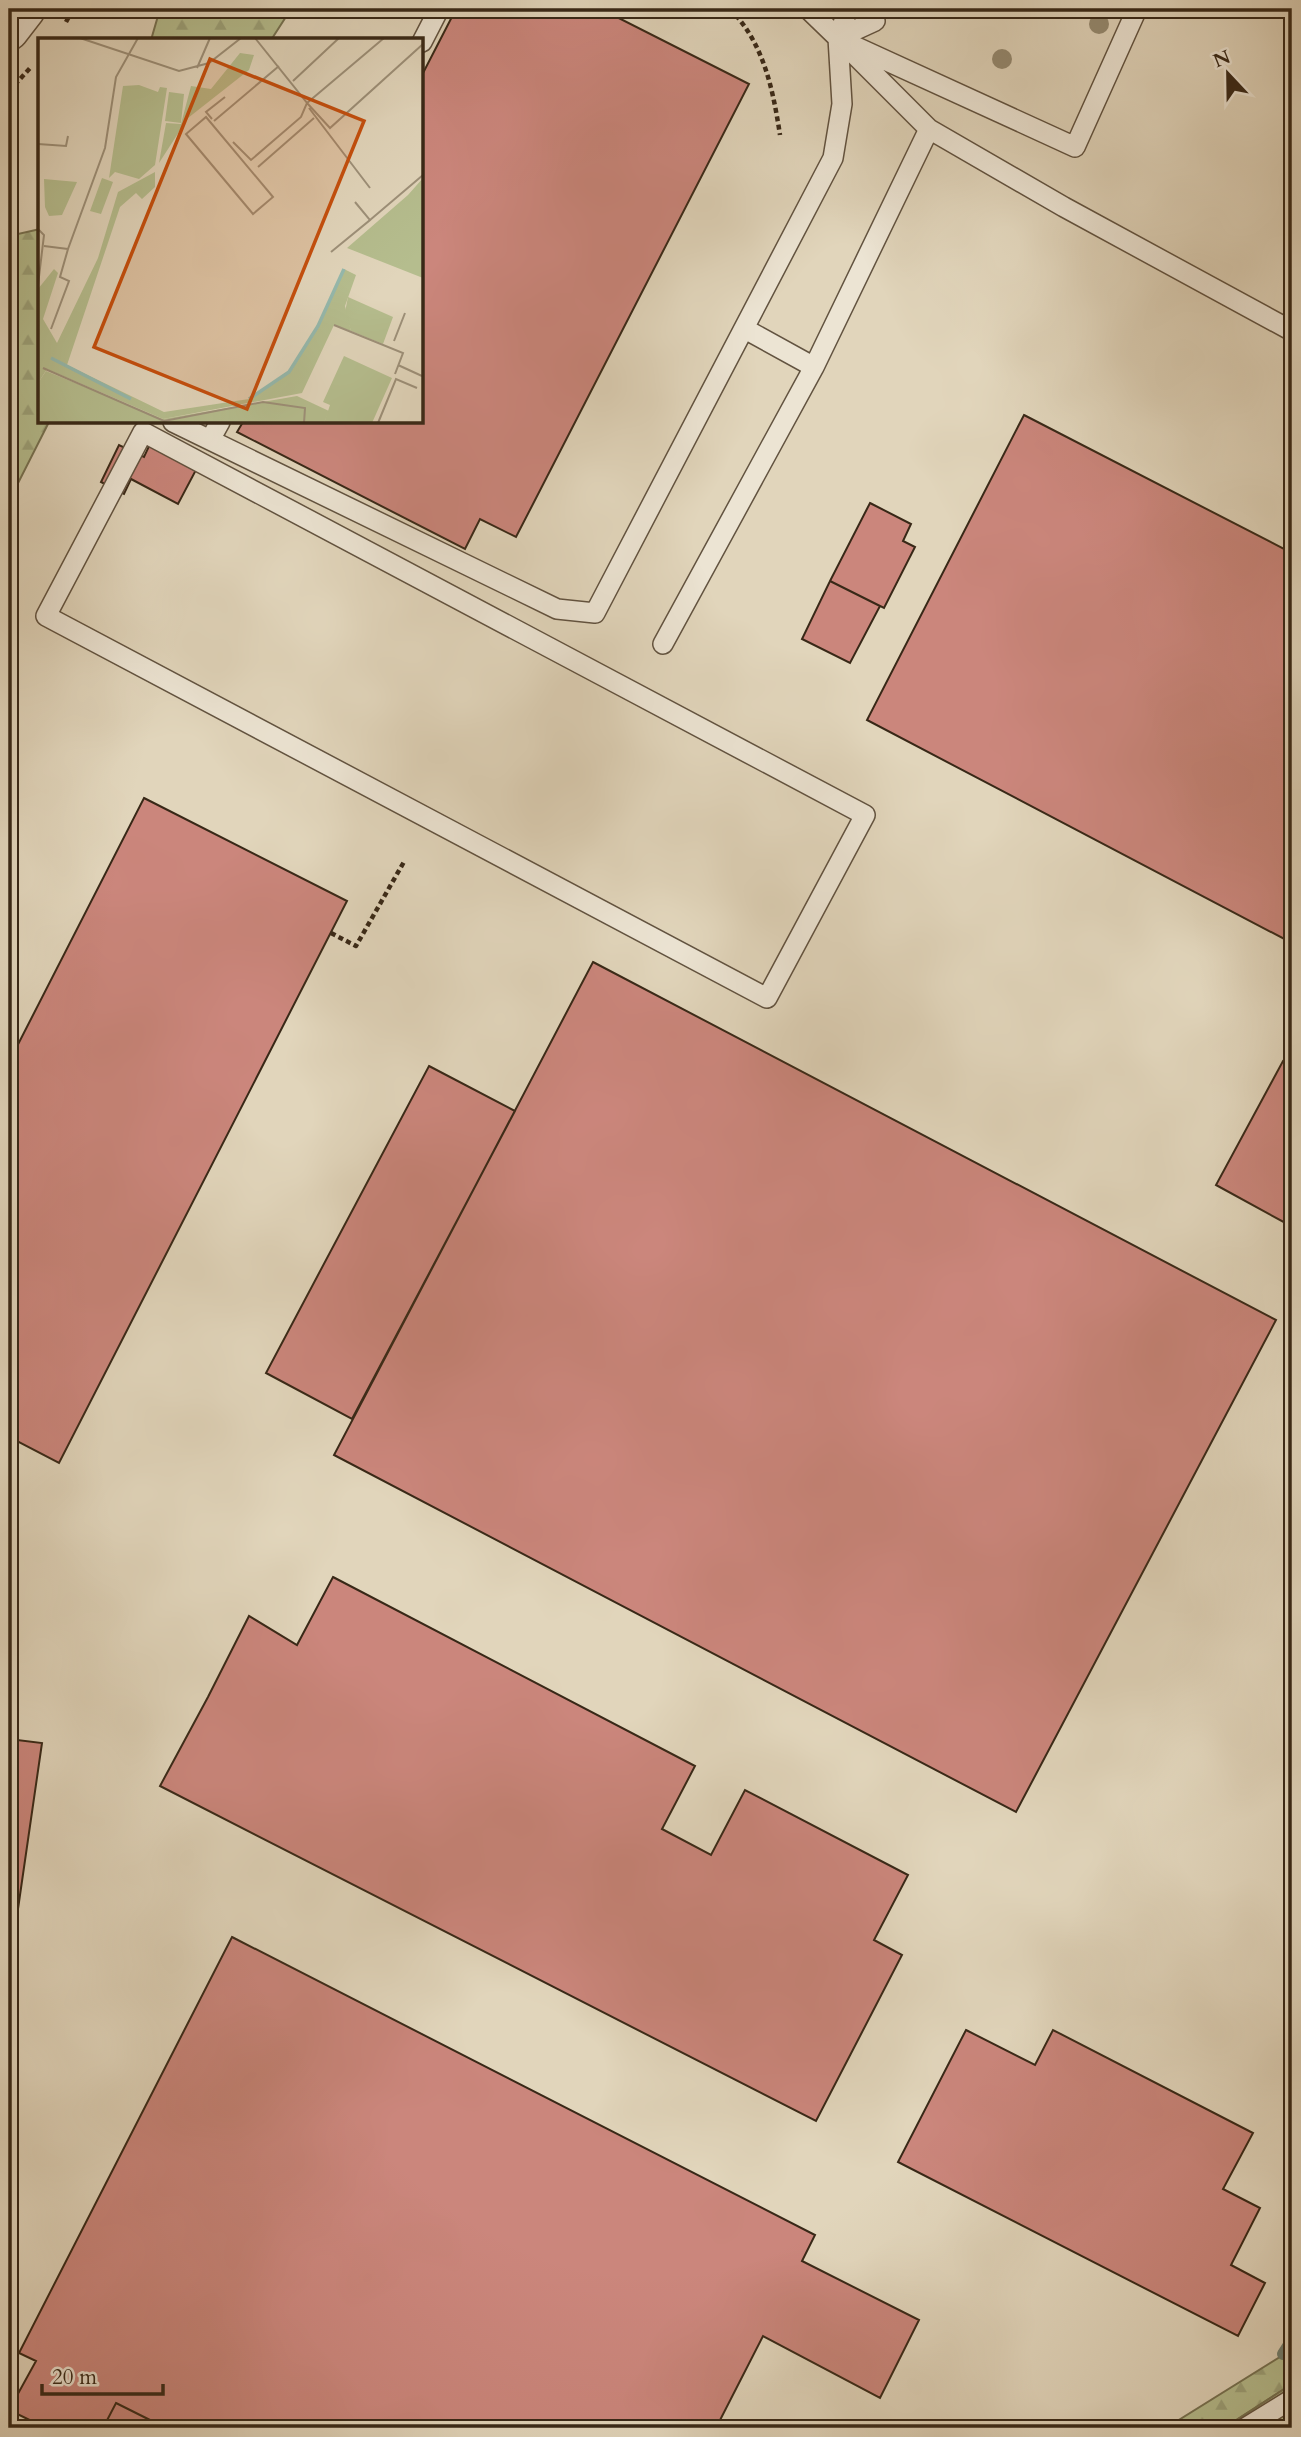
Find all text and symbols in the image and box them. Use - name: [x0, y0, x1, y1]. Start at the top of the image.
- inset map: [38, 38, 424, 424]
- north arrow: [1192, 38, 1262, 108]
- text: N: [1209, 44, 1235, 74]
- scale bar: [42, 2353, 163, 2397]
- text: 20 m: [52, 2363, 97, 2392]

